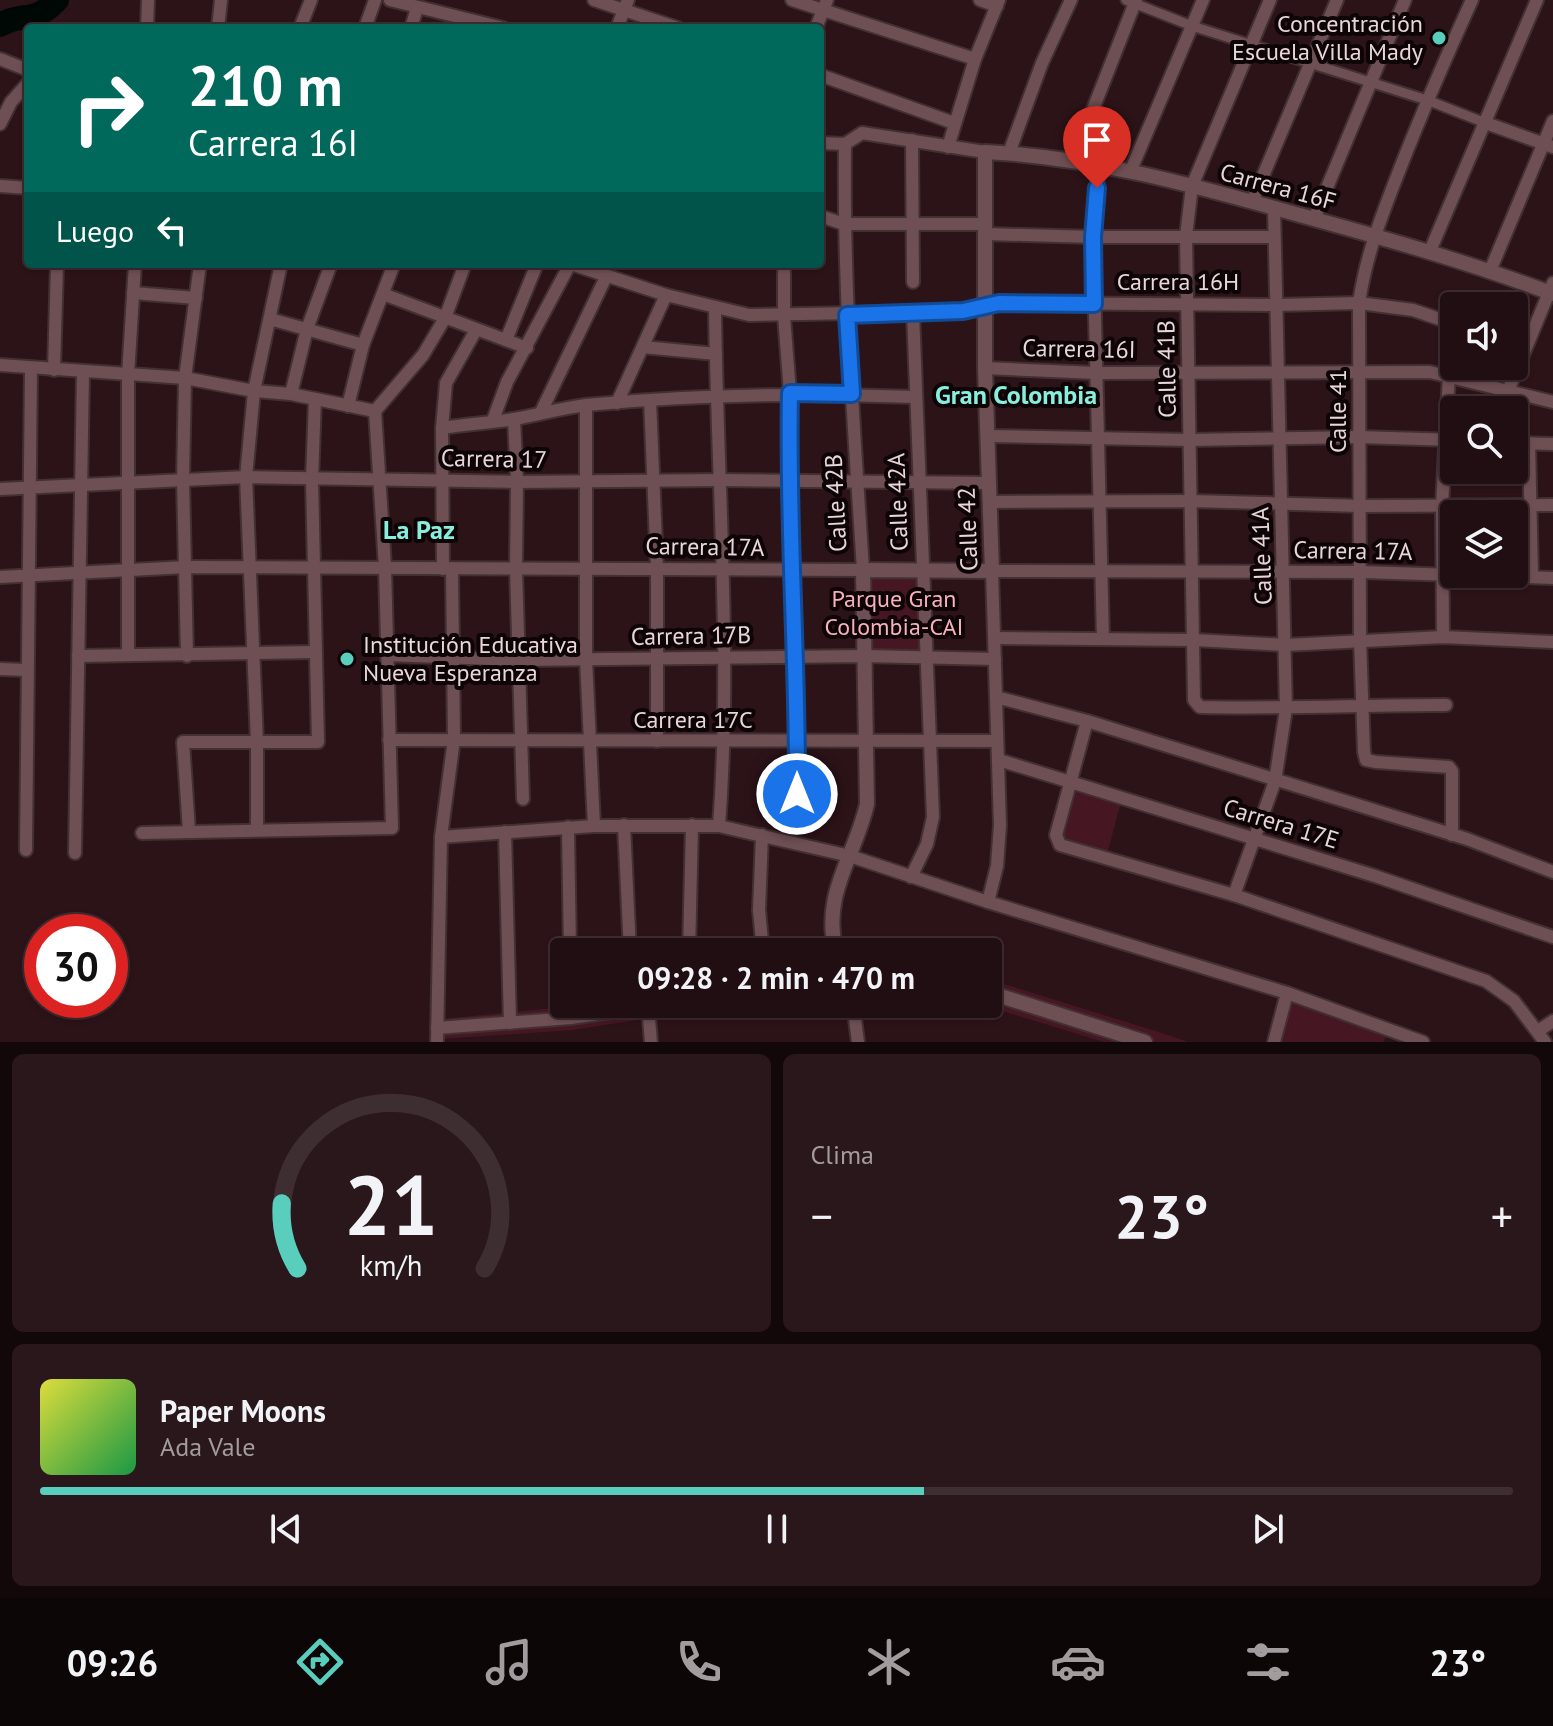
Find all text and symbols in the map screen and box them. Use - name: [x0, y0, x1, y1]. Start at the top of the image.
- place label: Concentración Escuela Villa Mady: [1232, 8, 1423, 67]
- marker: Concentración Escuela Villa Mady: [1430, 29, 1448, 47]
- text: 210 m: [188, 49, 343, 121]
- icon: right: [56, 56, 160, 160]
- pin: [1063, 106, 1131, 188]
- icon: arrive: [1075, 118, 1119, 162]
- text: Carrera 16I: [188, 119, 358, 166]
- street label: Carrera 16F: [1217, 156, 1340, 217]
- icon: left: [150, 208, 194, 252]
- text: Luego: [56, 211, 134, 250]
- street label: Carrera 16H: [1117, 266, 1239, 297]
- map controls: [1440, 292, 1528, 588]
- button: sound: [1440, 292, 1528, 380]
- street label: Calle 41B: [1150, 320, 1183, 418]
- street label: Carrera 16I: [1022, 332, 1136, 365]
- street label: Calle 41: [1322, 369, 1353, 453]
- district label: Gran Colombia: [935, 378, 1097, 411]
- button: search: [1440, 396, 1528, 484]
- street label: Carrera 17: [441, 442, 547, 475]
- street label: Calle 42A: [880, 452, 915, 552]
- street label: Calle 42B: [817, 453, 854, 553]
- street label: Calle 42: [951, 487, 984, 572]
- button: layers: [1440, 500, 1528, 588]
- street label: Calle 41A: [1244, 506, 1279, 606]
- district label: La Paz: [383, 513, 455, 546]
- street label: Carrera 17A: [645, 530, 765, 563]
- street label: Carrera 17A: [1293, 534, 1413, 567]
- park label: Parque Gran Colombia-CAI: [824, 583, 964, 642]
- street label: Carrera 17B: [631, 619, 751, 652]
- place label: Institución Educativa Nueva Esperanza: [363, 629, 578, 688]
- marker: Institución Educativa Nueva Esperanza: [338, 650, 356, 668]
- street label: Carrera 17C: [633, 704, 753, 735]
- position arrow: [755, 752, 839, 836]
- street label: Carrera 17E: [1220, 791, 1343, 856]
- speed limit sign: 30: [24, 914, 128, 1018]
- text: 09:28 · 2 min · 470 m: [637, 958, 915, 997]
- text: Clima: [811, 1138, 874, 1171]
- text: 21: [344, 1150, 438, 1258]
- text: 23°: [1115, 1177, 1209, 1255]
- text: −: [811, 1187, 833, 1244]
- text: +: [1491, 1187, 1513, 1244]
- text: km/h: [360, 1247, 423, 1284]
- text: Paper Moons: [160, 1391, 326, 1430]
- text: Ada Vale: [160, 1430, 255, 1463]
- icon: previous: [264, 1507, 308, 1551]
- icon: pause: [755, 1507, 799, 1551]
- icon: next: [1246, 1507, 1290, 1551]
- icon: directions: [292, 1634, 348, 1690]
- icon: music: [481, 1634, 537, 1690]
- icon: phone: [671, 1634, 727, 1690]
- icon: climate: [861, 1634, 917, 1690]
- icon: car: [1050, 1634, 1106, 1690]
- icon: filters: [1240, 1634, 1296, 1690]
- text: 09:26: [67, 1639, 158, 1686]
- text: 23°: [1430, 1639, 1486, 1686]

